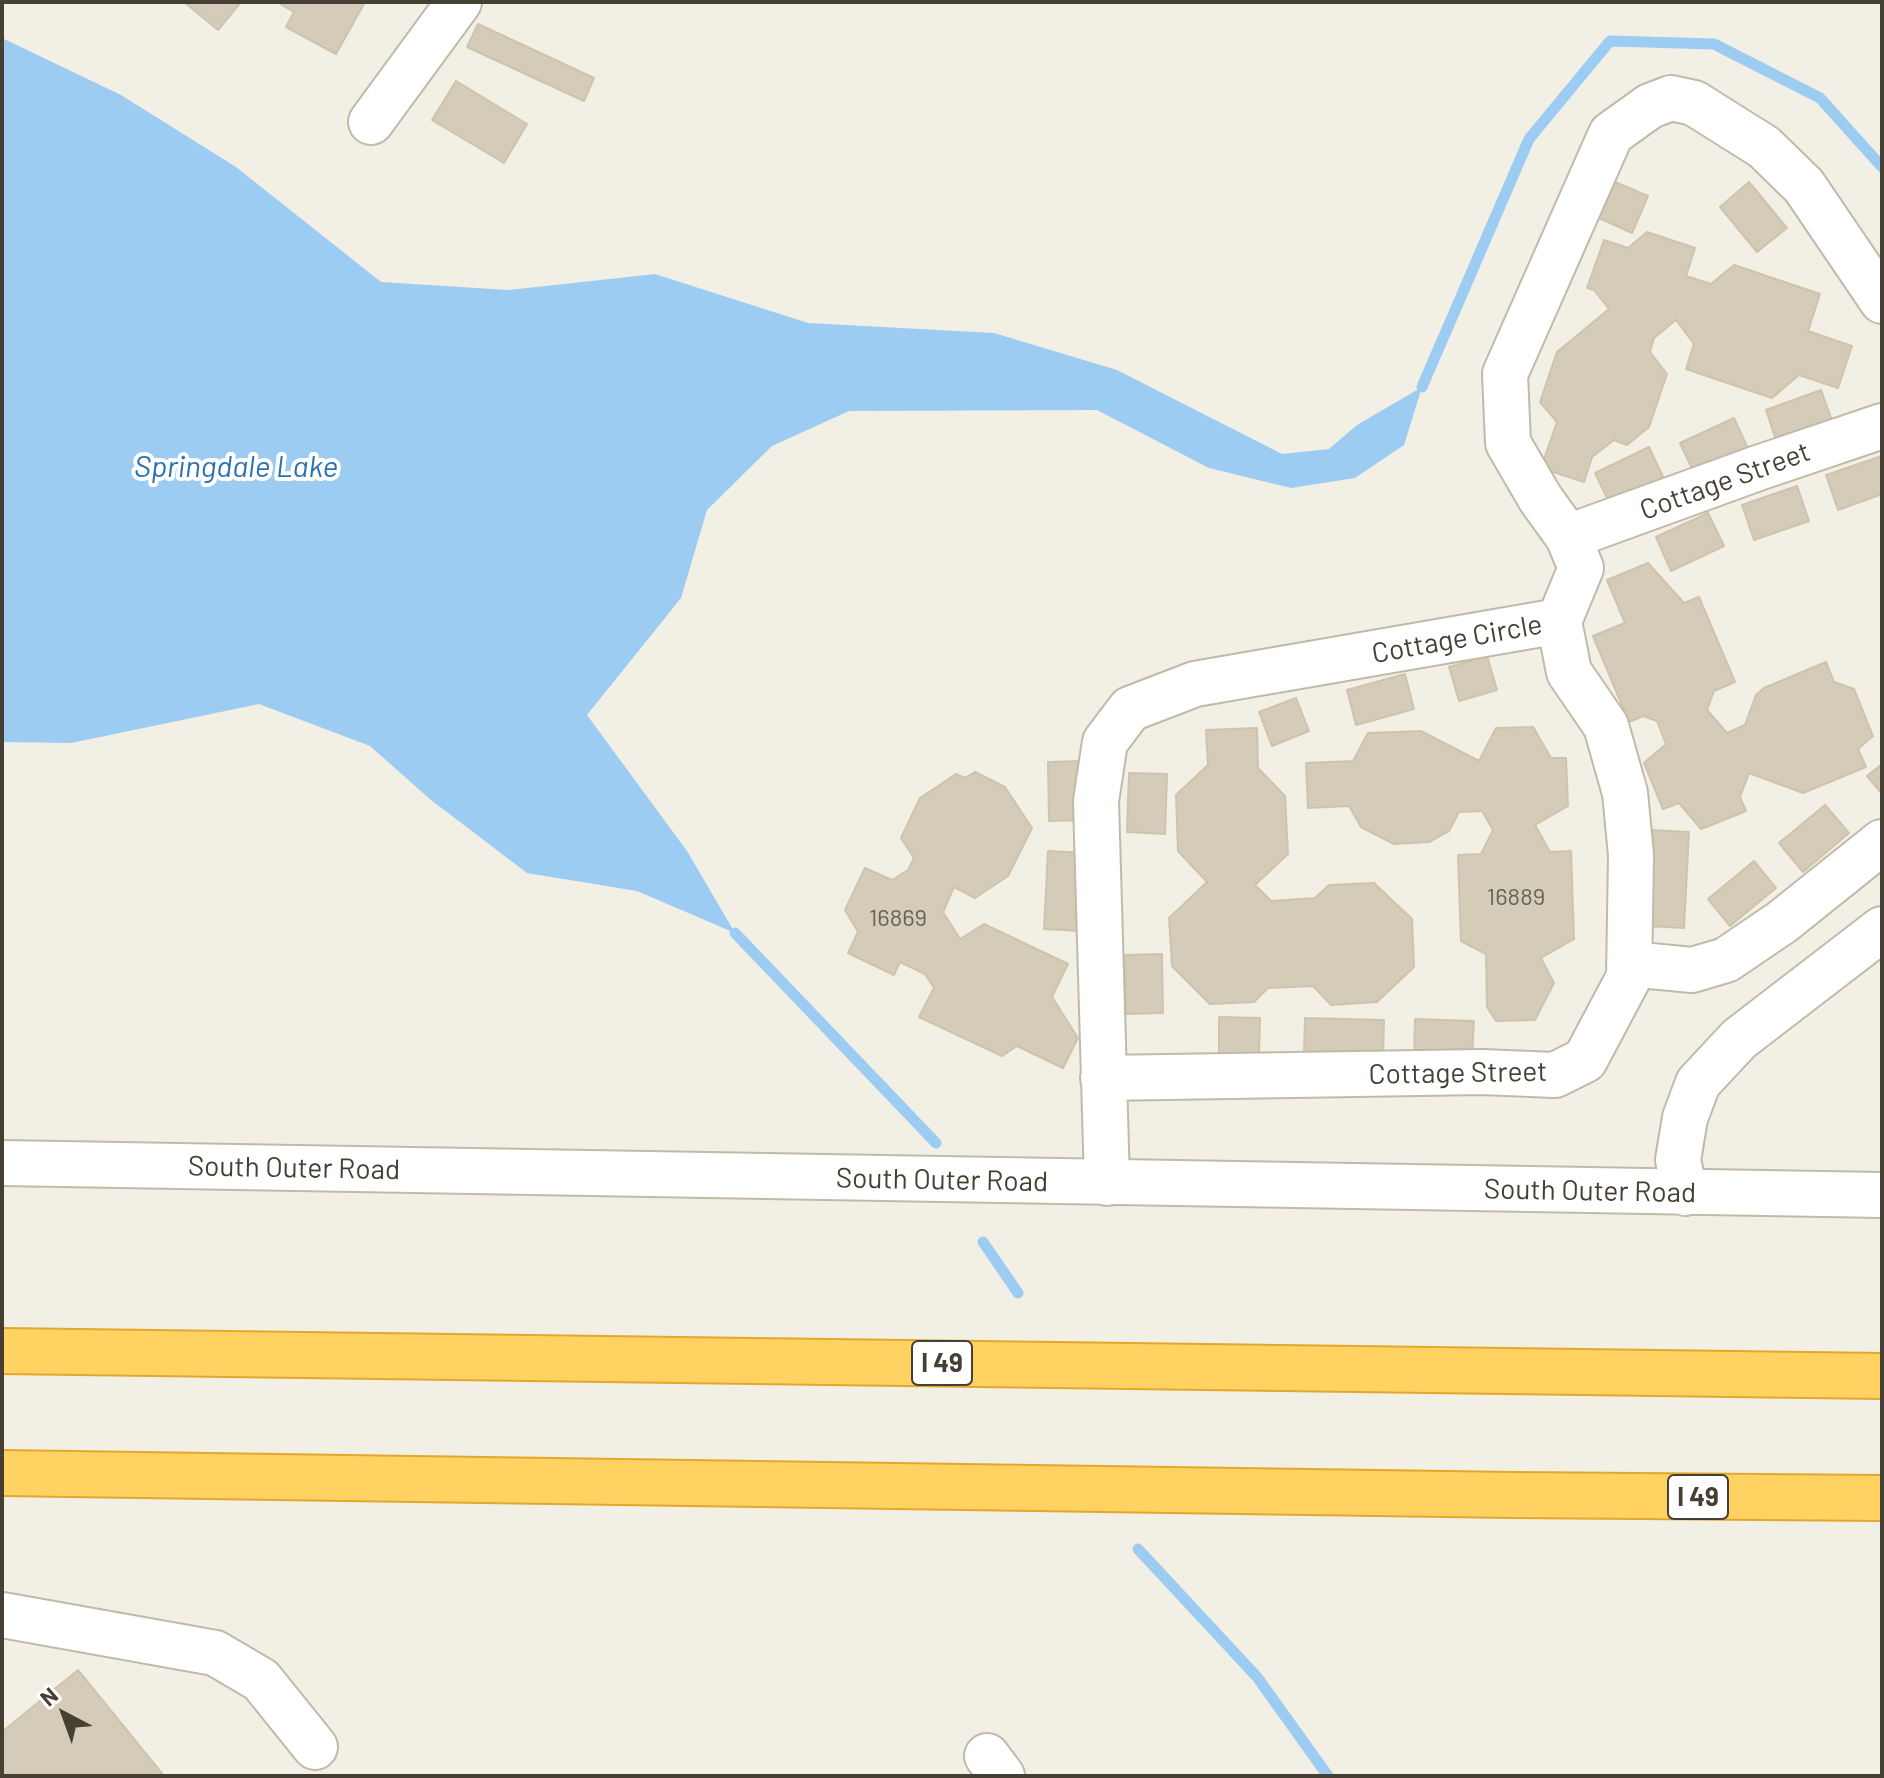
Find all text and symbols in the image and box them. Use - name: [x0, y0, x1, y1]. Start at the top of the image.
- street label: Cottage Street: [1635, 435, 1815, 527]
- water label: Springdale Lake: [134, 449, 338, 485]
- street label: Cottage Circle: [1369, 607, 1545, 671]
- house number: 16889: [1487, 883, 1545, 911]
- house number: 16869: [869, 904, 927, 932]
- street label: Cottage Street: [1368, 1055, 1548, 1091]
- street label: South Outer Road: [188, 1149, 400, 1187]
- street label: South Outer Road: [836, 1161, 1048, 1199]
- street label: South Outer Road: [1484, 1172, 1696, 1210]
- road number: I 49: [912, 1341, 972, 1385]
- road number: I 49: [1668, 1475, 1728, 1519]
- north arrow: [24, 1674, 104, 1754]
- text: N: [34, 1681, 62, 1711]

